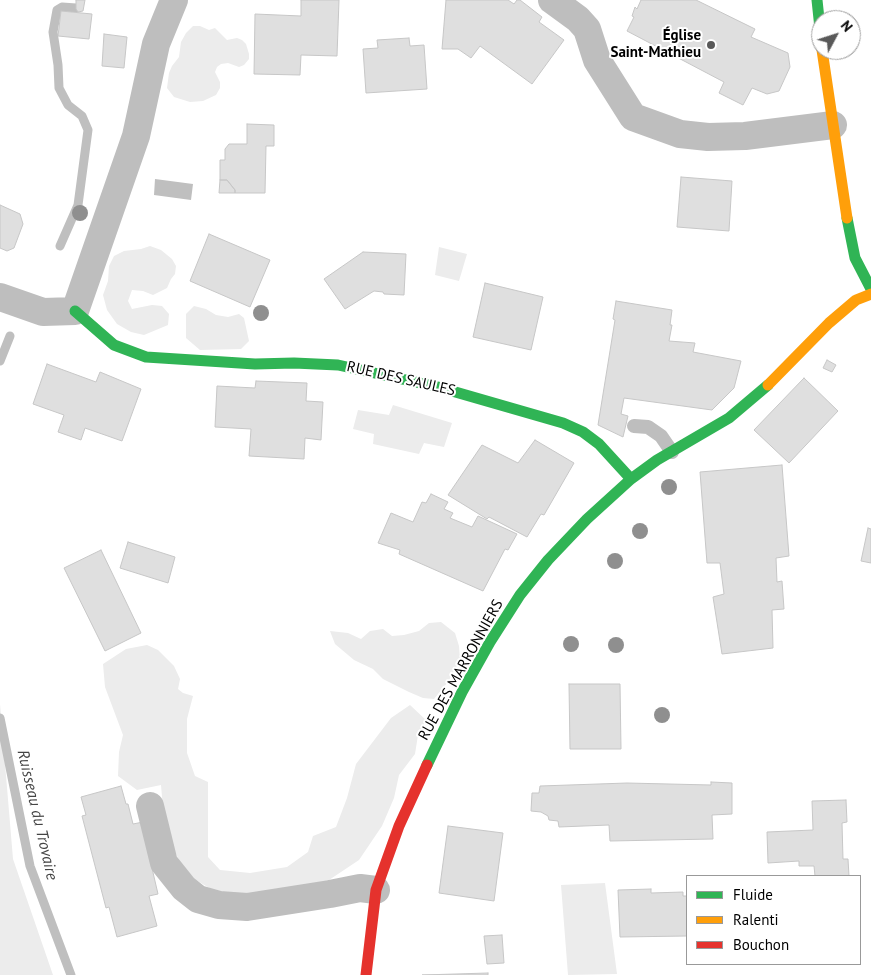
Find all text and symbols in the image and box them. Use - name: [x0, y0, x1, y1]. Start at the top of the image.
- north arrow: [811, 10, 861, 60]
- text: N: [837, 17, 857, 35]
- place label: Église Saint-Mathieu: [610, 27, 701, 62]
- marker: Église Saint-Mathieu: [705, 39, 717, 51]
- street label: RUE DES SAULES: [345, 358, 457, 400]
- street label: RUE DES MARRONNIERS: [415, 596, 507, 744]
- water label: Ruisseau du Trovaire: [13, 748, 61, 882]
- legend: [686, 875, 861, 965]
- text: Fluide: [733, 885, 773, 904]
- text: Ralenti: [733, 910, 779, 929]
- text: Bouchon: [733, 935, 789, 954]

